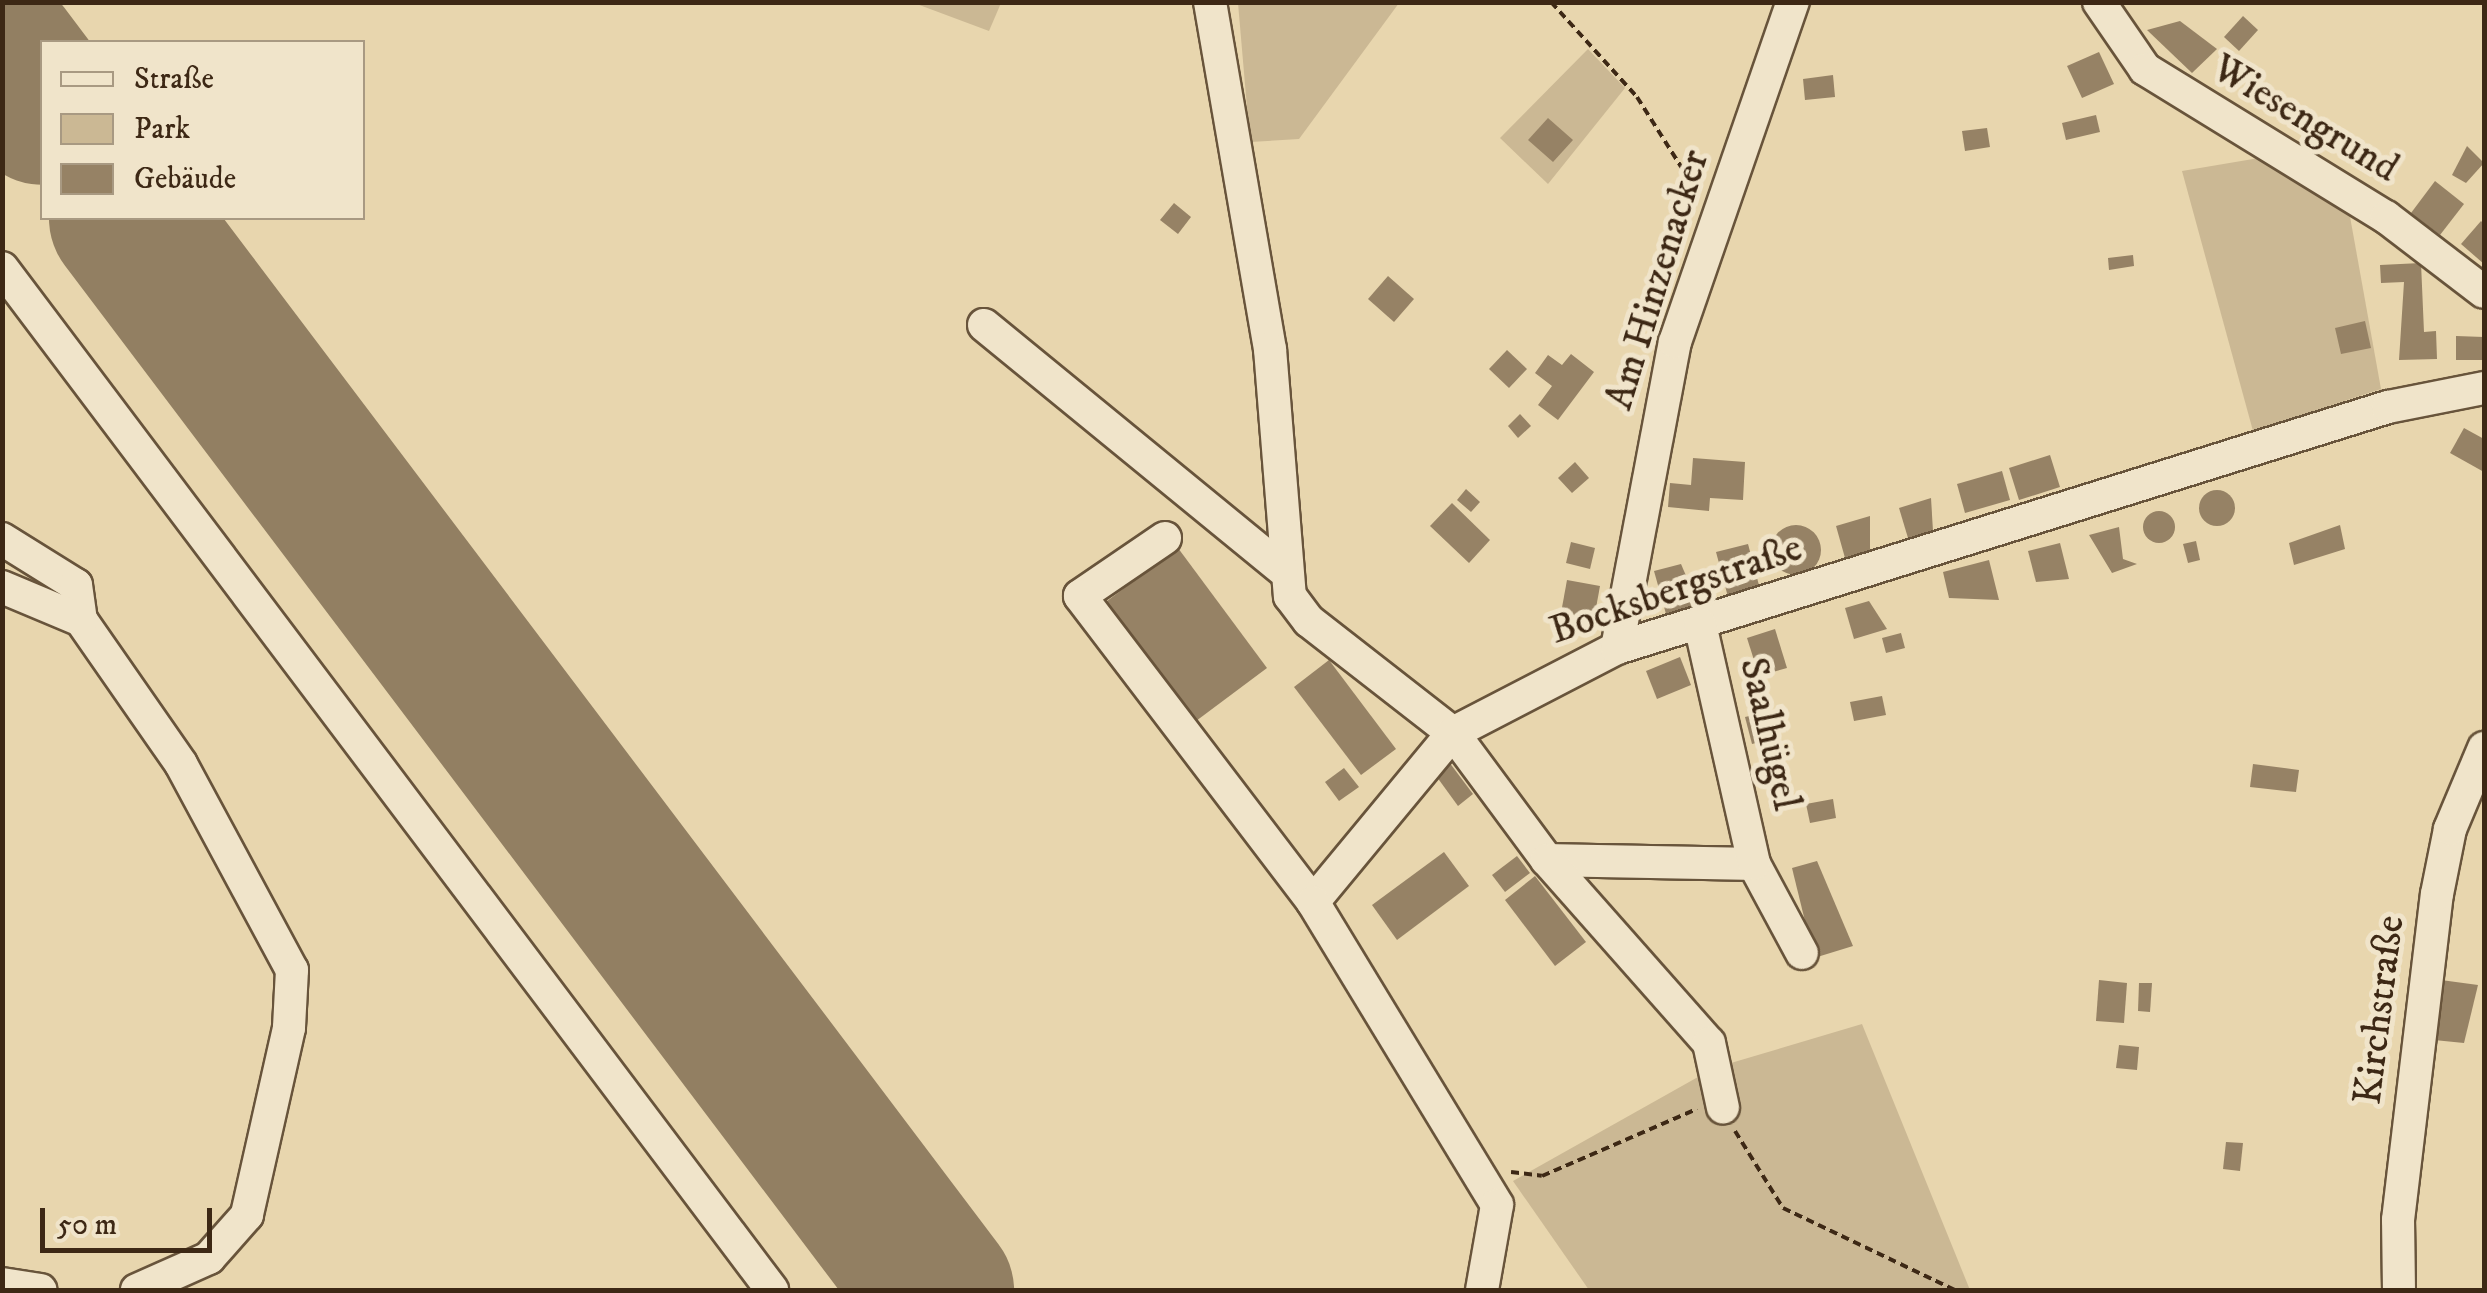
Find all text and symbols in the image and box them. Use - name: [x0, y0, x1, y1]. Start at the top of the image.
- legend: [40, 40, 365, 220]
- street label: Wiesengrund: [2203, 45, 2407, 193]
- text: Straße: [134, 61, 214, 98]
- text: Park: [134, 111, 190, 148]
- street label: Am Hinzenacker: [1596, 144, 1720, 416]
- text: Gebäude: [134, 161, 236, 198]
- street label: Bocksbergstraße: [1544, 524, 1808, 656]
- street label: Saalhügel: [1728, 653, 1810, 815]
- street label: Kirchstraße: [2345, 913, 2415, 1107]
- scale bar: [45, 1188, 218, 1250]
- text: 50 m: [57, 1207, 117, 1244]

